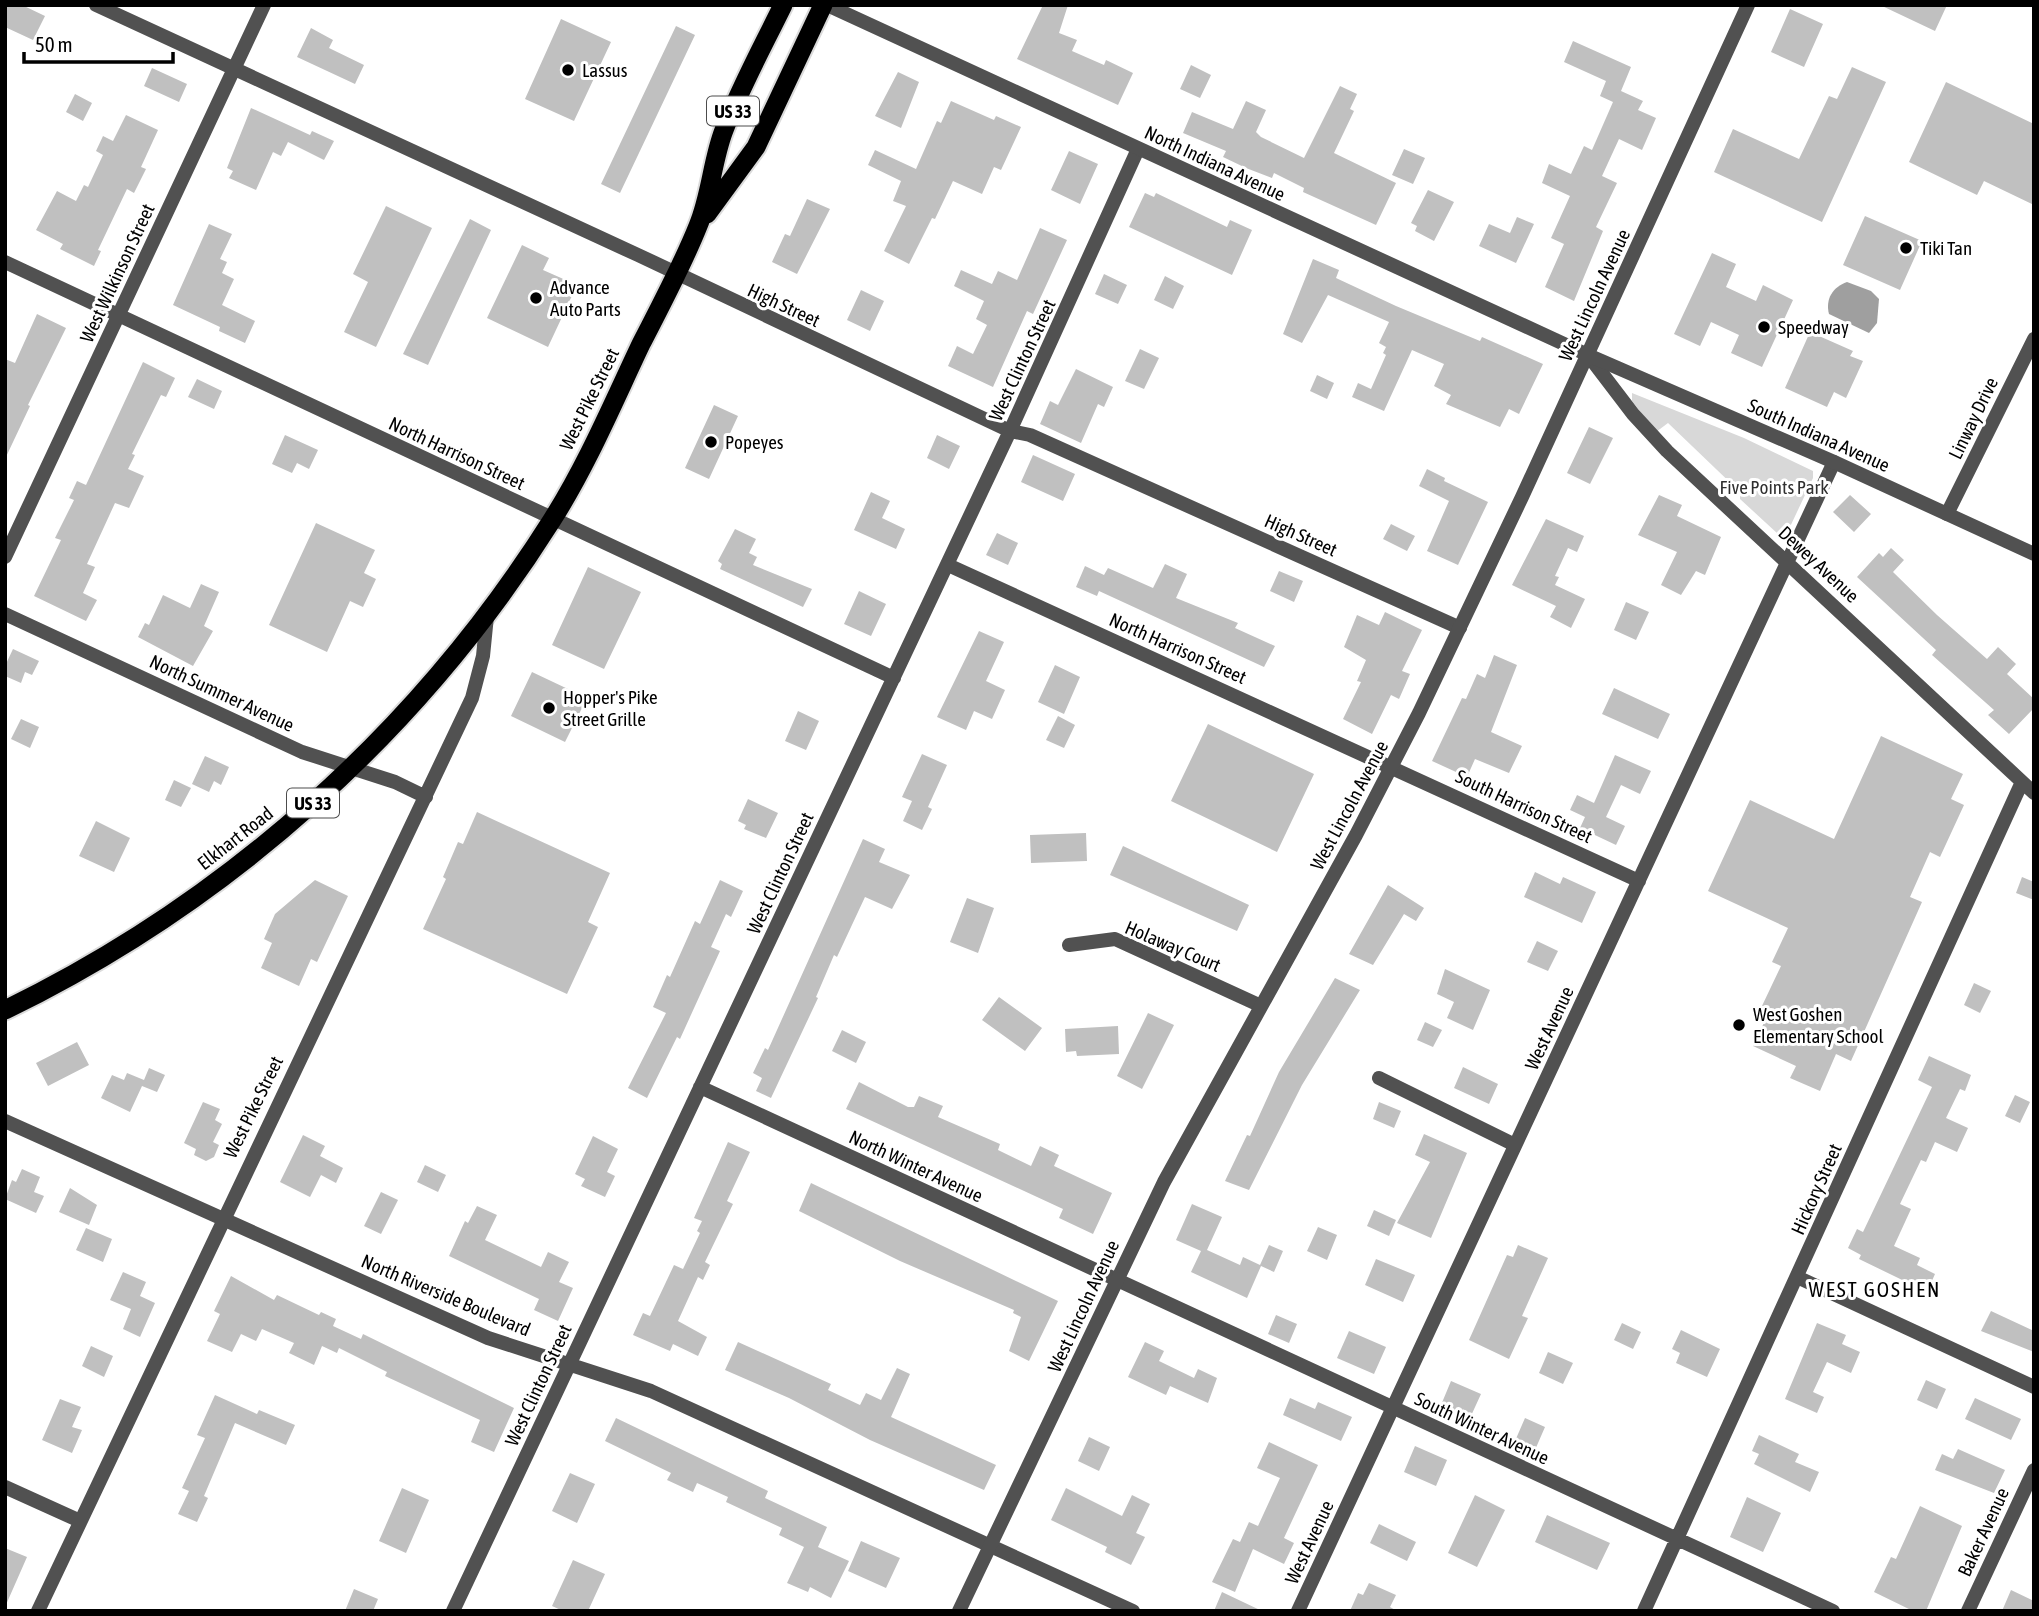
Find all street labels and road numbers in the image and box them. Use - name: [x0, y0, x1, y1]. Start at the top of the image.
- road number: US 33: [707, 96, 759, 126]
- street label: North Indiana Avenue: [1141, 121, 1289, 205]
- street label: West Wilkinson Street: [75, 200, 159, 346]
- street label: West Lincoln Avenue: [1554, 226, 1634, 364]
- street label: High Street: [744, 279, 824, 331]
- street label: West Clinton Street: [984, 296, 1060, 424]
- street label: West Pike Street: [555, 344, 623, 454]
- street label: Linway Drive: [1944, 374, 2002, 462]
- street label: South Indiana Avenue: [1745, 394, 1893, 476]
- street label: North Harrison Street: [386, 412, 528, 494]
- street label: High Street: [1261, 509, 1341, 561]
- street label: Dewey Avenue: [1774, 521, 1864, 607]
- street label: North Harrison Street: [1106, 608, 1250, 688]
- street label: North Summer Avenue: [146, 650, 298, 736]
- street label: West Lincoln Avenue: [1306, 737, 1392, 873]
- street label: South Harrison Street: [1452, 765, 1596, 847]
- road number: US 33: [287, 788, 339, 818]
- street label: Elkhart Road: [193, 802, 277, 874]
- street label: West Clinton Street: [742, 809, 818, 937]
- street label: Holaway Court: [1122, 916, 1224, 976]
- street label: West Avenue: [1520, 983, 1578, 1073]
- street label: West Pike Street: [219, 1052, 287, 1162]
- street label: North Winter Avenue: [846, 1125, 986, 1207]
- street label: Hickory Street: [1786, 1140, 1846, 1238]
- street label: West Lincoln Avenue: [1043, 1237, 1123, 1375]
- street label: North Riverside Boulevard: [358, 1249, 534, 1341]
- street label: West Clinton Street: [500, 1321, 576, 1449]
- street label: South Winter Avenue: [1411, 1387, 1553, 1469]
- street label: Baker Avenue: [1953, 1484, 2013, 1580]
- street label: West Avenue: [1280, 1497, 1338, 1587]

